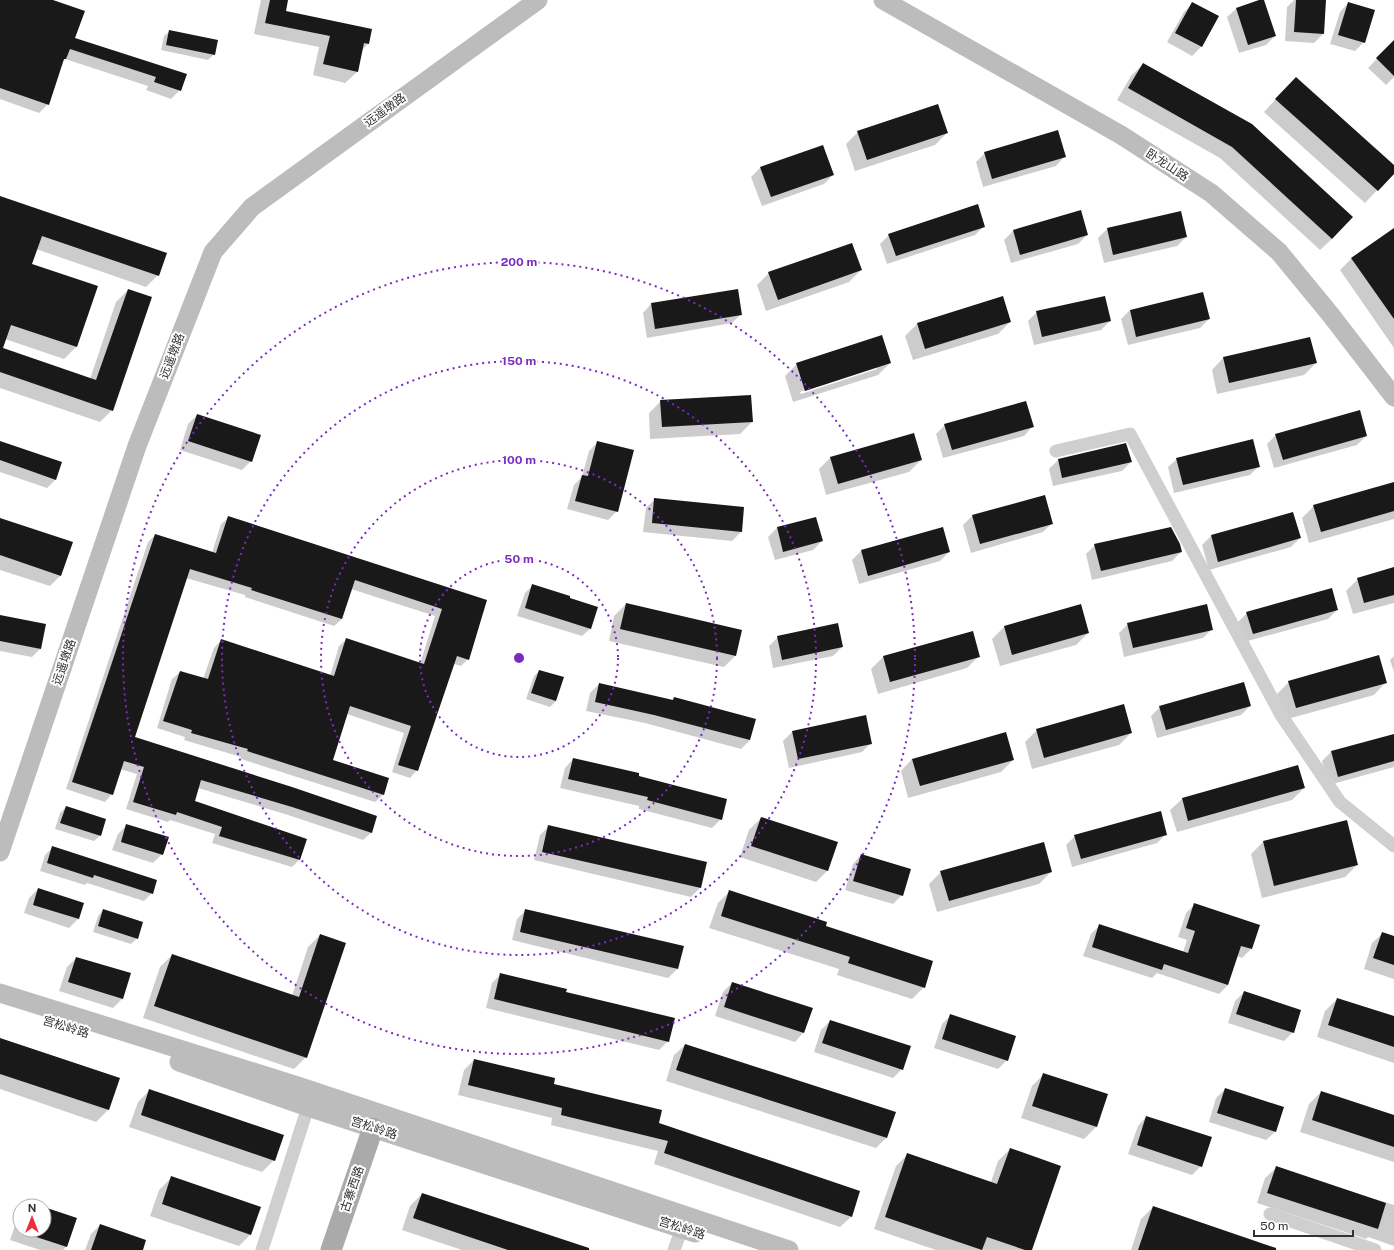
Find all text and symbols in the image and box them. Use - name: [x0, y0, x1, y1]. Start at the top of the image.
- street label: 远遥墩路: [361, 90, 409, 130]
- street label: 卧龙山路: [1143, 146, 1191, 184]
- text: 200 m: [501, 255, 537, 269]
- street label: 远遥墩路: [157, 331, 187, 381]
- text: 150 m: [502, 354, 536, 368]
- text: 100 m: [502, 453, 536, 467]
- text: 50 m: [504, 552, 534, 566]
- street label: 远遥墩路: [50, 637, 78, 687]
- centre of rings: [512, 651, 526, 665]
- street label: 宫松岭路: [41, 1013, 91, 1041]
- street label: 宫松岭路: [349, 1114, 399, 1142]
- street label: 古寨西路: [338, 1164, 366, 1214]
- north arrow: [12, 1198, 52, 1238]
- text: N: [28, 1202, 36, 1214]
- scale bar: [1254, 1212, 1353, 1238]
- street label: 宫松岭路: [657, 1214, 707, 1242]
- text: 50 m: [1260, 1219, 1288, 1233]

